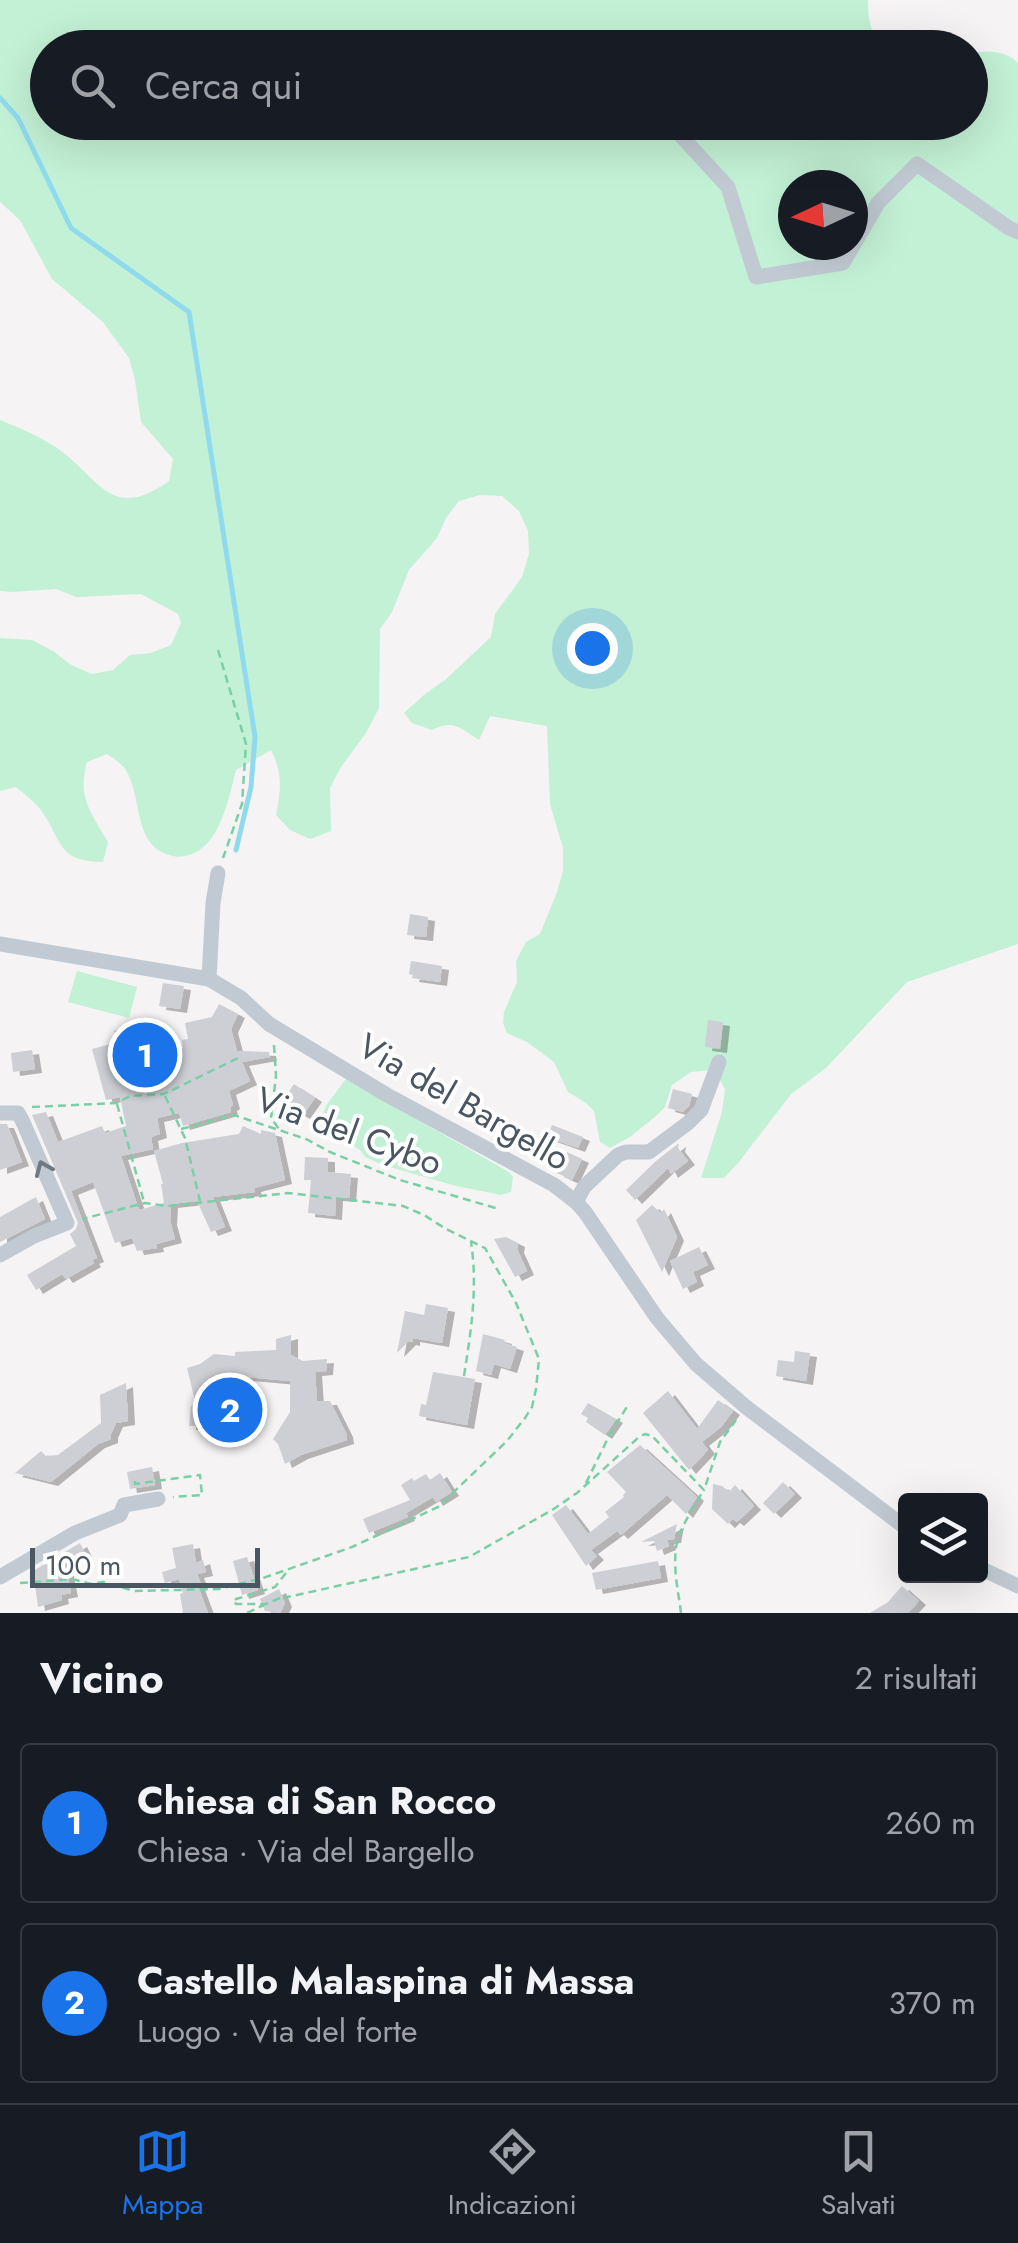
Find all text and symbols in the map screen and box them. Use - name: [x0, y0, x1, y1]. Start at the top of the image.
- search box: [30, 30, 988, 140]
- icon: search: [65, 58, 120, 113]
- text: Cerca qui: [145, 58, 302, 113]
- north arrow: [778, 170, 868, 260]
- your location: [567, 623, 618, 674]
- pin: 1: [112, 1018, 178, 1092]
- street label: Via del Bargello: [349, 1021, 579, 1183]
- street label: Via del Cybo: [249, 1074, 449, 1188]
- one-way arrow: [35, 1160, 55, 1178]
- pin: 2: [198, 1372, 262, 1448]
- map controls: [898, 1493, 988, 1583]
- button: layers: [898, 1493, 988, 1583]
- scale bar: [30, 1543, 260, 1588]
- text: 100 m: [45, 1545, 121, 1586]
- text: Vicino: [40, 1648, 164, 1709]
- text: 2 risultati: [855, 1655, 978, 1701]
- text: Chiesa di San Rocco: [137, 1773, 497, 1828]
- text: 1: [66, 1800, 83, 1846]
- text: 260 m: [886, 1800, 976, 1846]
- text: Chiesa · Via del Bargello: [137, 1828, 474, 1874]
- text: Castello Malaspina di Massa: [137, 1953, 635, 2008]
- text: 2: [64, 1980, 85, 2026]
- text: 370 m: [888, 1980, 976, 2026]
- text: Luogo · Via del forte: [137, 2008, 417, 2054]
- tab: Mappa: [122, 2124, 204, 2225]
- tab: Indicazioni: [448, 2124, 577, 2225]
- tab: Salvati: [821, 2124, 896, 2225]

